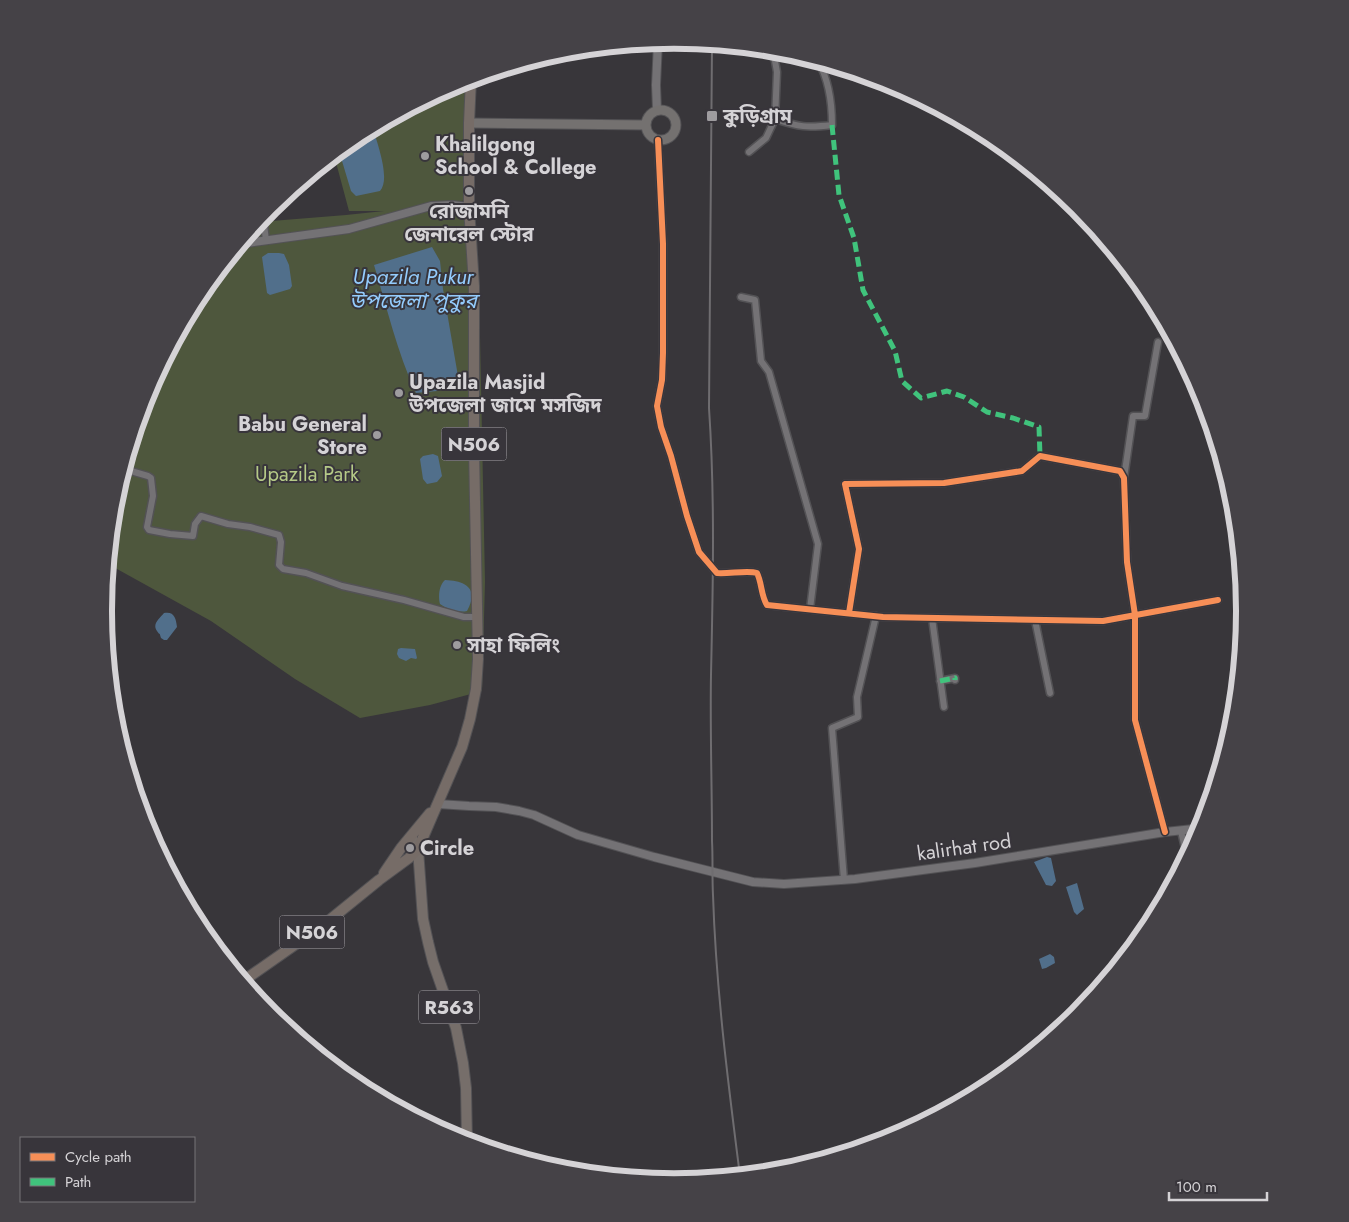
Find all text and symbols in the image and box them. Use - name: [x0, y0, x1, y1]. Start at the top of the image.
- place label: কুড়িগ্রাম: [722, 102, 793, 131]
- marker: কুড়িগ্রাম: [705, 109, 719, 123]
- place label: Khalilgong School & College: [435, 130, 597, 182]
- marker: Khalilgong School & College: [419, 150, 431, 162]
- marker: রোজামনি জেনারেল স্টোর: [463, 185, 475, 197]
- place label: রোজামনি জেনারেল স্টোর: [404, 197, 535, 249]
- water label: Upazila Pukur উপজেলা পুকুর: [349, 262, 480, 316]
- place label: Upazila Masjid উপজেলা জামে মসজিদ: [408, 368, 602, 420]
- marker: Upazila Masjid উপজেলা জামে মসজিদ: [393, 387, 405, 399]
- place label: Babu General Store: [238, 410, 367, 462]
- road number: N506: [442, 428, 506, 460]
- marker: Babu General Store: [371, 429, 383, 441]
- park label: Upazila Park: [255, 460, 359, 489]
- place label: সাহা ফিলিং: [466, 631, 560, 660]
- marker: সাহা ফিলিং: [451, 639, 463, 651]
- street label: kalirhat rod: [915, 827, 1013, 868]
- place label: Circle: [420, 834, 474, 863]
- marker: Circle: [404, 842, 416, 854]
- road number: N506: [280, 916, 344, 949]
- road number: R563: [419, 990, 479, 1024]
- legend: [20, 1137, 195, 1202]
- text: Cycle path: [65, 1146, 132, 1168]
- scale bar: [1169, 1170, 1266, 1202]
- text: Path: [65, 1171, 91, 1193]
- text: 100 m: [1176, 1176, 1217, 1198]

